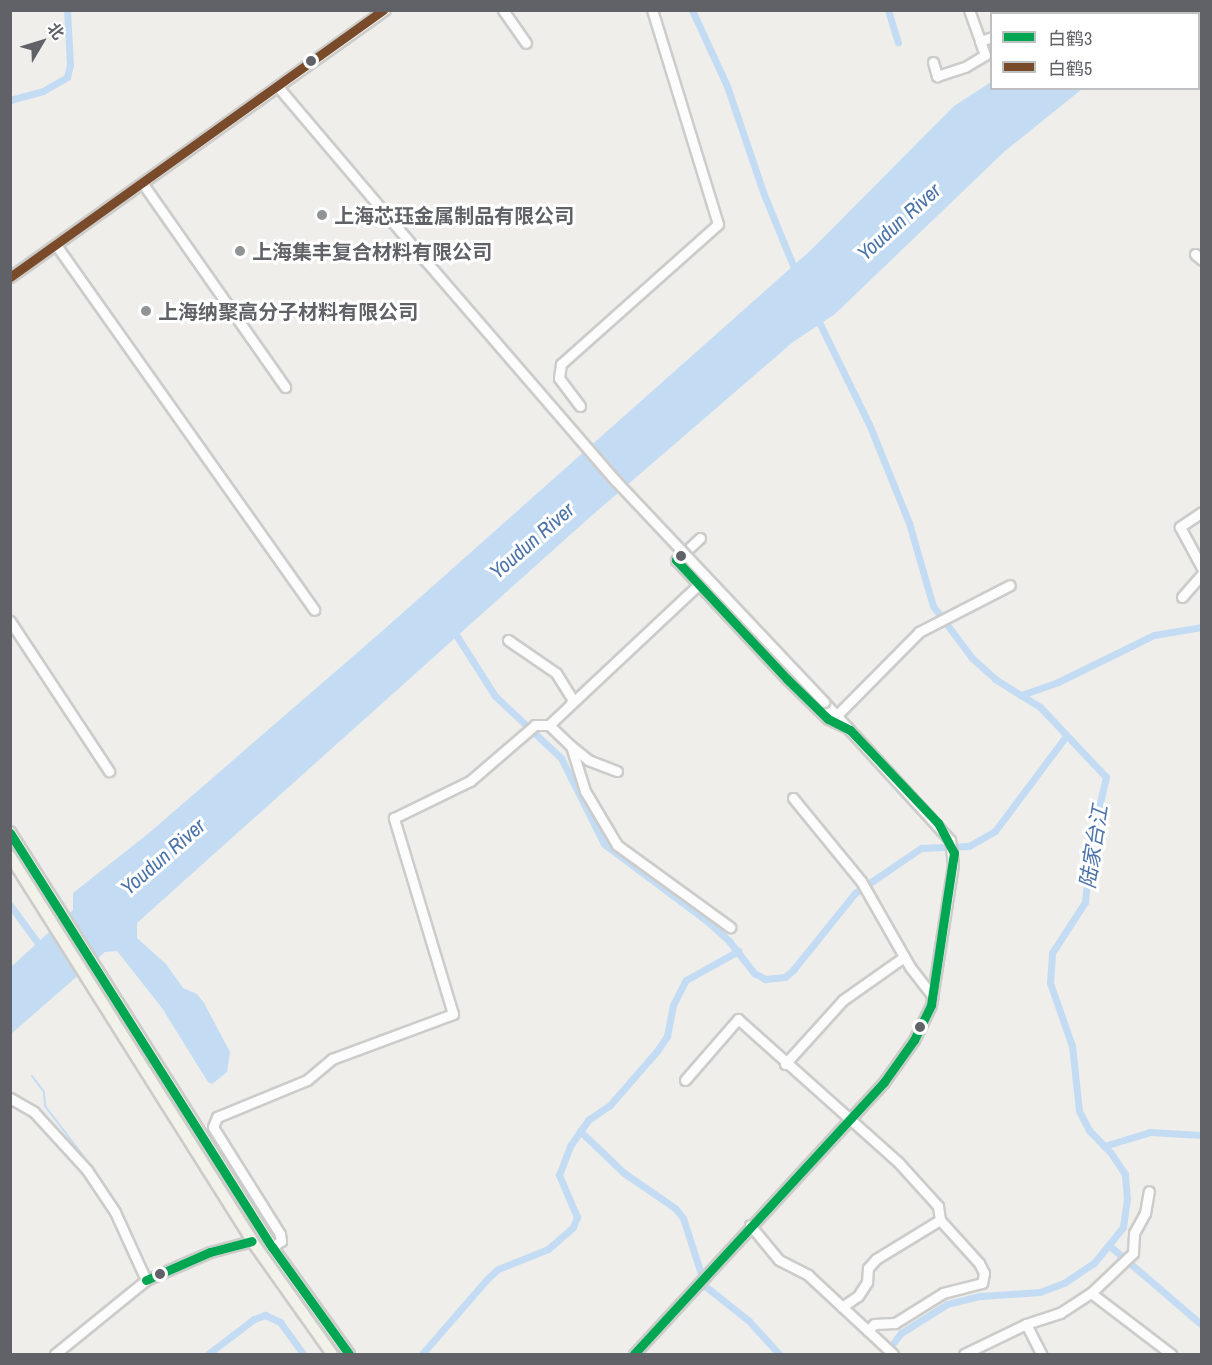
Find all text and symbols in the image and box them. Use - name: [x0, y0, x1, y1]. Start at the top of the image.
- north arrow: [12, 12, 72, 72]
- legend: [990, 12, 1200, 90]
- text: 北: [43, 18, 70, 44]
- text: 白鹤3: [1048, 26, 1092, 51]
- unlabelled marker: [305, 55, 317, 67]
- text: 白鹤5: [1048, 56, 1092, 81]
- water label: Youdun River: [852, 178, 946, 266]
- place label: 上海芯珏金属制品有限公司: [334, 203, 574, 227]
- marker: 上海芯珏金属制品有限公司: [315, 208, 329, 222]
- place label: 上海集丰复合材料有限公司: [252, 239, 492, 263]
- marker: 上海集丰复合材料有限公司: [233, 244, 247, 258]
- place label: 上海纳聚高分子材料有限公司: [158, 299, 418, 323]
- marker: 上海纳聚高分子材料有限公司: [139, 304, 153, 318]
- water label: Youdun River: [485, 498, 579, 584]
- unlabelled marker: [675, 550, 687, 562]
- water label: 陆家台江: [1075, 804, 1113, 890]
- water label: Youdun River: [116, 814, 210, 900]
- unlabelled marker: [914, 1021, 926, 1033]
- unlabelled marker: [154, 1268, 166, 1280]

